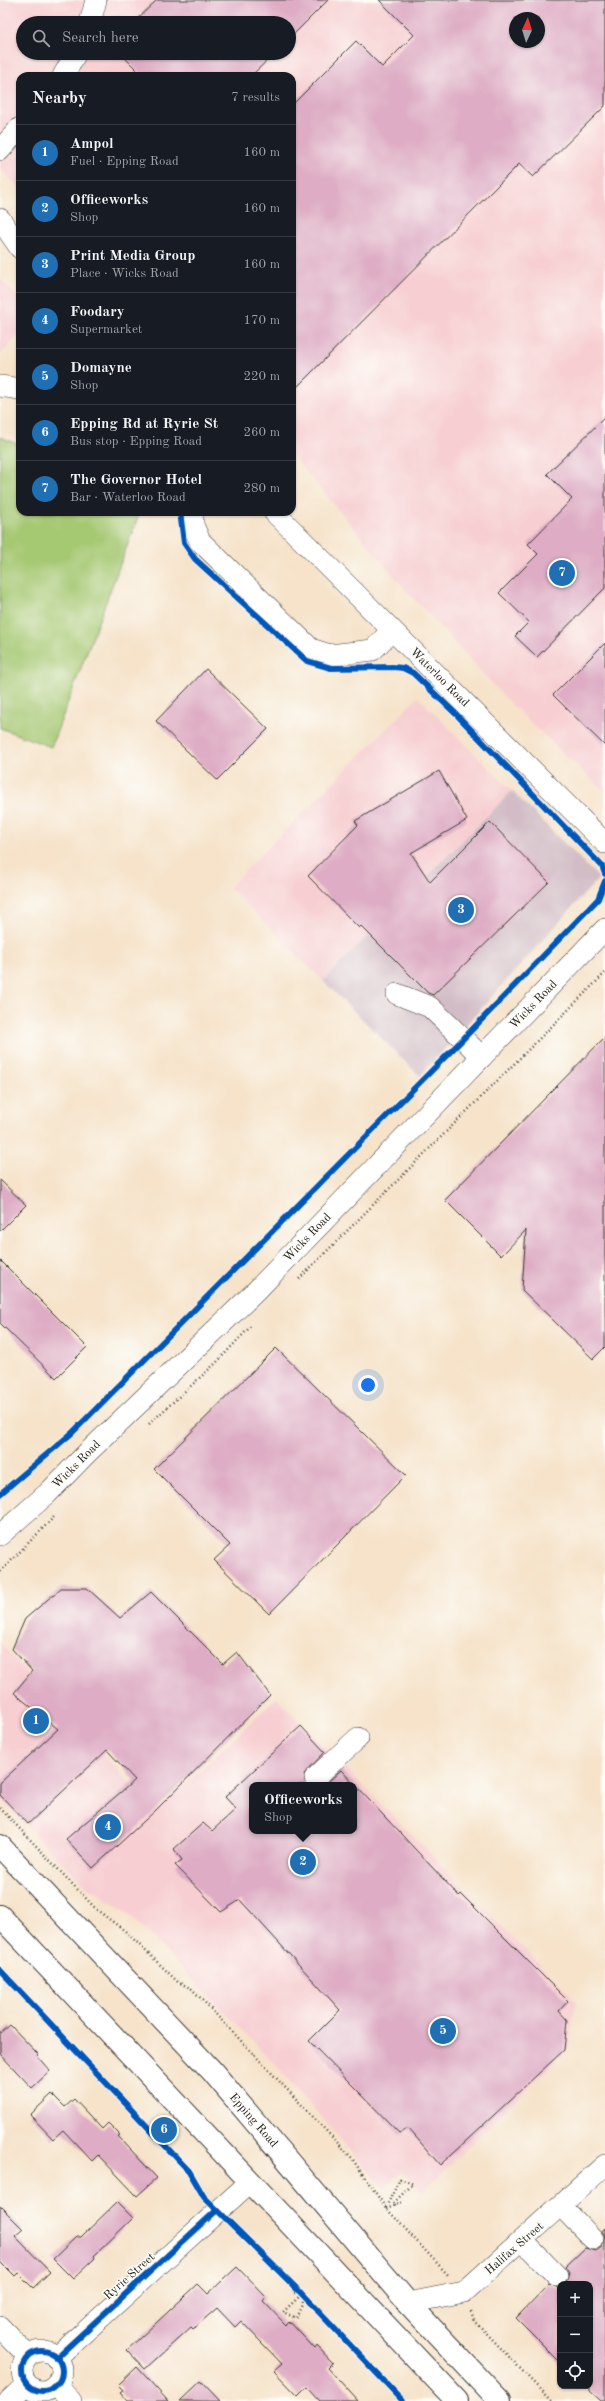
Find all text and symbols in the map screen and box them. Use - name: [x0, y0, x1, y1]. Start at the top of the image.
- north arrow: [509, 12, 545, 48]
- search box: [16, 16, 296, 60]
- icon: search: [30, 27, 52, 49]
- text: Search here: [62, 31, 139, 46]
- text: Nearby: [32, 90, 87, 107]
- text: 7 results: [231, 91, 280, 104]
- text: Ampol: [70, 137, 114, 152]
- text: 1: [41, 146, 49, 159]
- text: 160 m: [243, 146, 280, 159]
- text: Fuel · Epping Road: [70, 155, 179, 168]
- text: Officeworks: [70, 193, 148, 208]
- text: 2: [41, 202, 49, 215]
- text: 160 m: [243, 202, 280, 215]
- text: Shop: [70, 211, 98, 224]
- text: Print Media Group: [70, 249, 196, 264]
- text: 3: [41, 258, 49, 271]
- text: 160 m: [243, 258, 280, 271]
- text: Place · Wicks Road: [70, 267, 179, 280]
- text: Foodary: [70, 305, 125, 320]
- text: 4: [41, 314, 49, 327]
- text: 170 m: [243, 314, 280, 327]
- text: Supermarket: [70, 323, 142, 336]
- text: Domayne: [70, 361, 132, 376]
- text: 5: [41, 370, 49, 383]
- text: 220 m: [243, 370, 280, 383]
- text: Shop: [70, 379, 98, 392]
- text: Epping Rd at Ryrie St: [70, 417, 218, 432]
- text: 6: [41, 426, 49, 439]
- text: 260 m: [243, 426, 280, 439]
- text: Bus stop · Epping Road: [70, 435, 202, 448]
- text: The Governor Hotel: [70, 473, 202, 488]
- text: 7: [41, 482, 49, 495]
- text: 280 m: [243, 482, 280, 495]
- text: Bar · Waterloo Road: [70, 491, 186, 504]
- pin: 7: [549, 558, 575, 588]
- street label: Waterloo Road: [408, 646, 471, 709]
- pin: 3: [448, 895, 474, 925]
- street label: Wicks Road: [508, 978, 560, 1031]
- street label: Wicks Road: [282, 1211, 334, 1264]
- your location: [358, 1375, 378, 1395]
- street label: Wicks Road: [50, 1438, 103, 1491]
- pin: 1: [23, 1706, 49, 1736]
- popup: [249, 1782, 357, 1834]
- text: Officeworks: [264, 1793, 342, 1808]
- text: Shop: [264, 1811, 292, 1824]
- pin: 4: [95, 1812, 121, 1842]
- pin: 2: [290, 1847, 316, 1877]
- pin: 5: [430, 2016, 456, 2046]
- street label: Epping Road: [227, 2091, 280, 2150]
- pin: 6: [151, 2115, 177, 2145]
- street label: Halifax Street: [483, 2220, 546, 2277]
- street label: Ryrie Street: [102, 2251, 157, 2303]
- map controls: [557, 2281, 593, 2389]
- button: +: [557, 2281, 593, 2317]
- button: −: [557, 2317, 593, 2353]
- button: locate: [557, 2353, 593, 2389]

